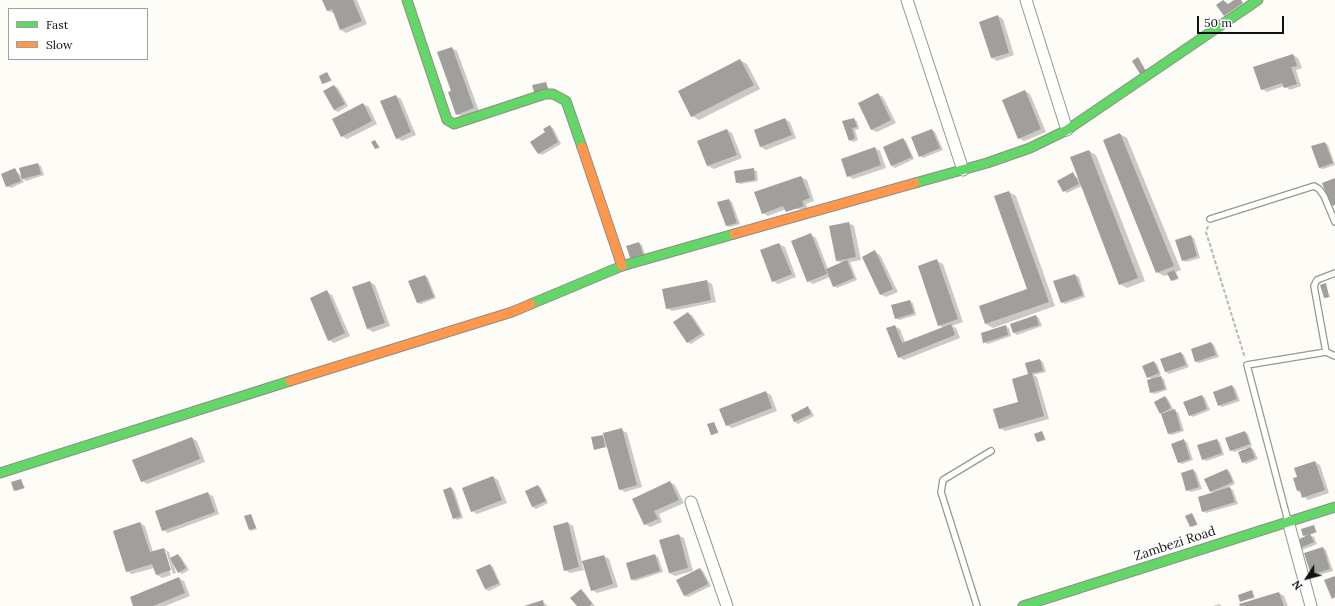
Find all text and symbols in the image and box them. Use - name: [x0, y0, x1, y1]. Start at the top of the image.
- legend: [8, 8, 148, 60]
- scale bar: [1199, 8, 1286, 34]
- text: 50 m: [1204, 15, 1232, 30]
- text: Fast: [46, 17, 69, 32]
- text: Slow: [46, 37, 73, 52]
- street label: Zambezi Road: [1132, 523, 1218, 565]
- north arrow: [1287, 558, 1327, 598]
- text: N: [1289, 578, 1305, 593]

